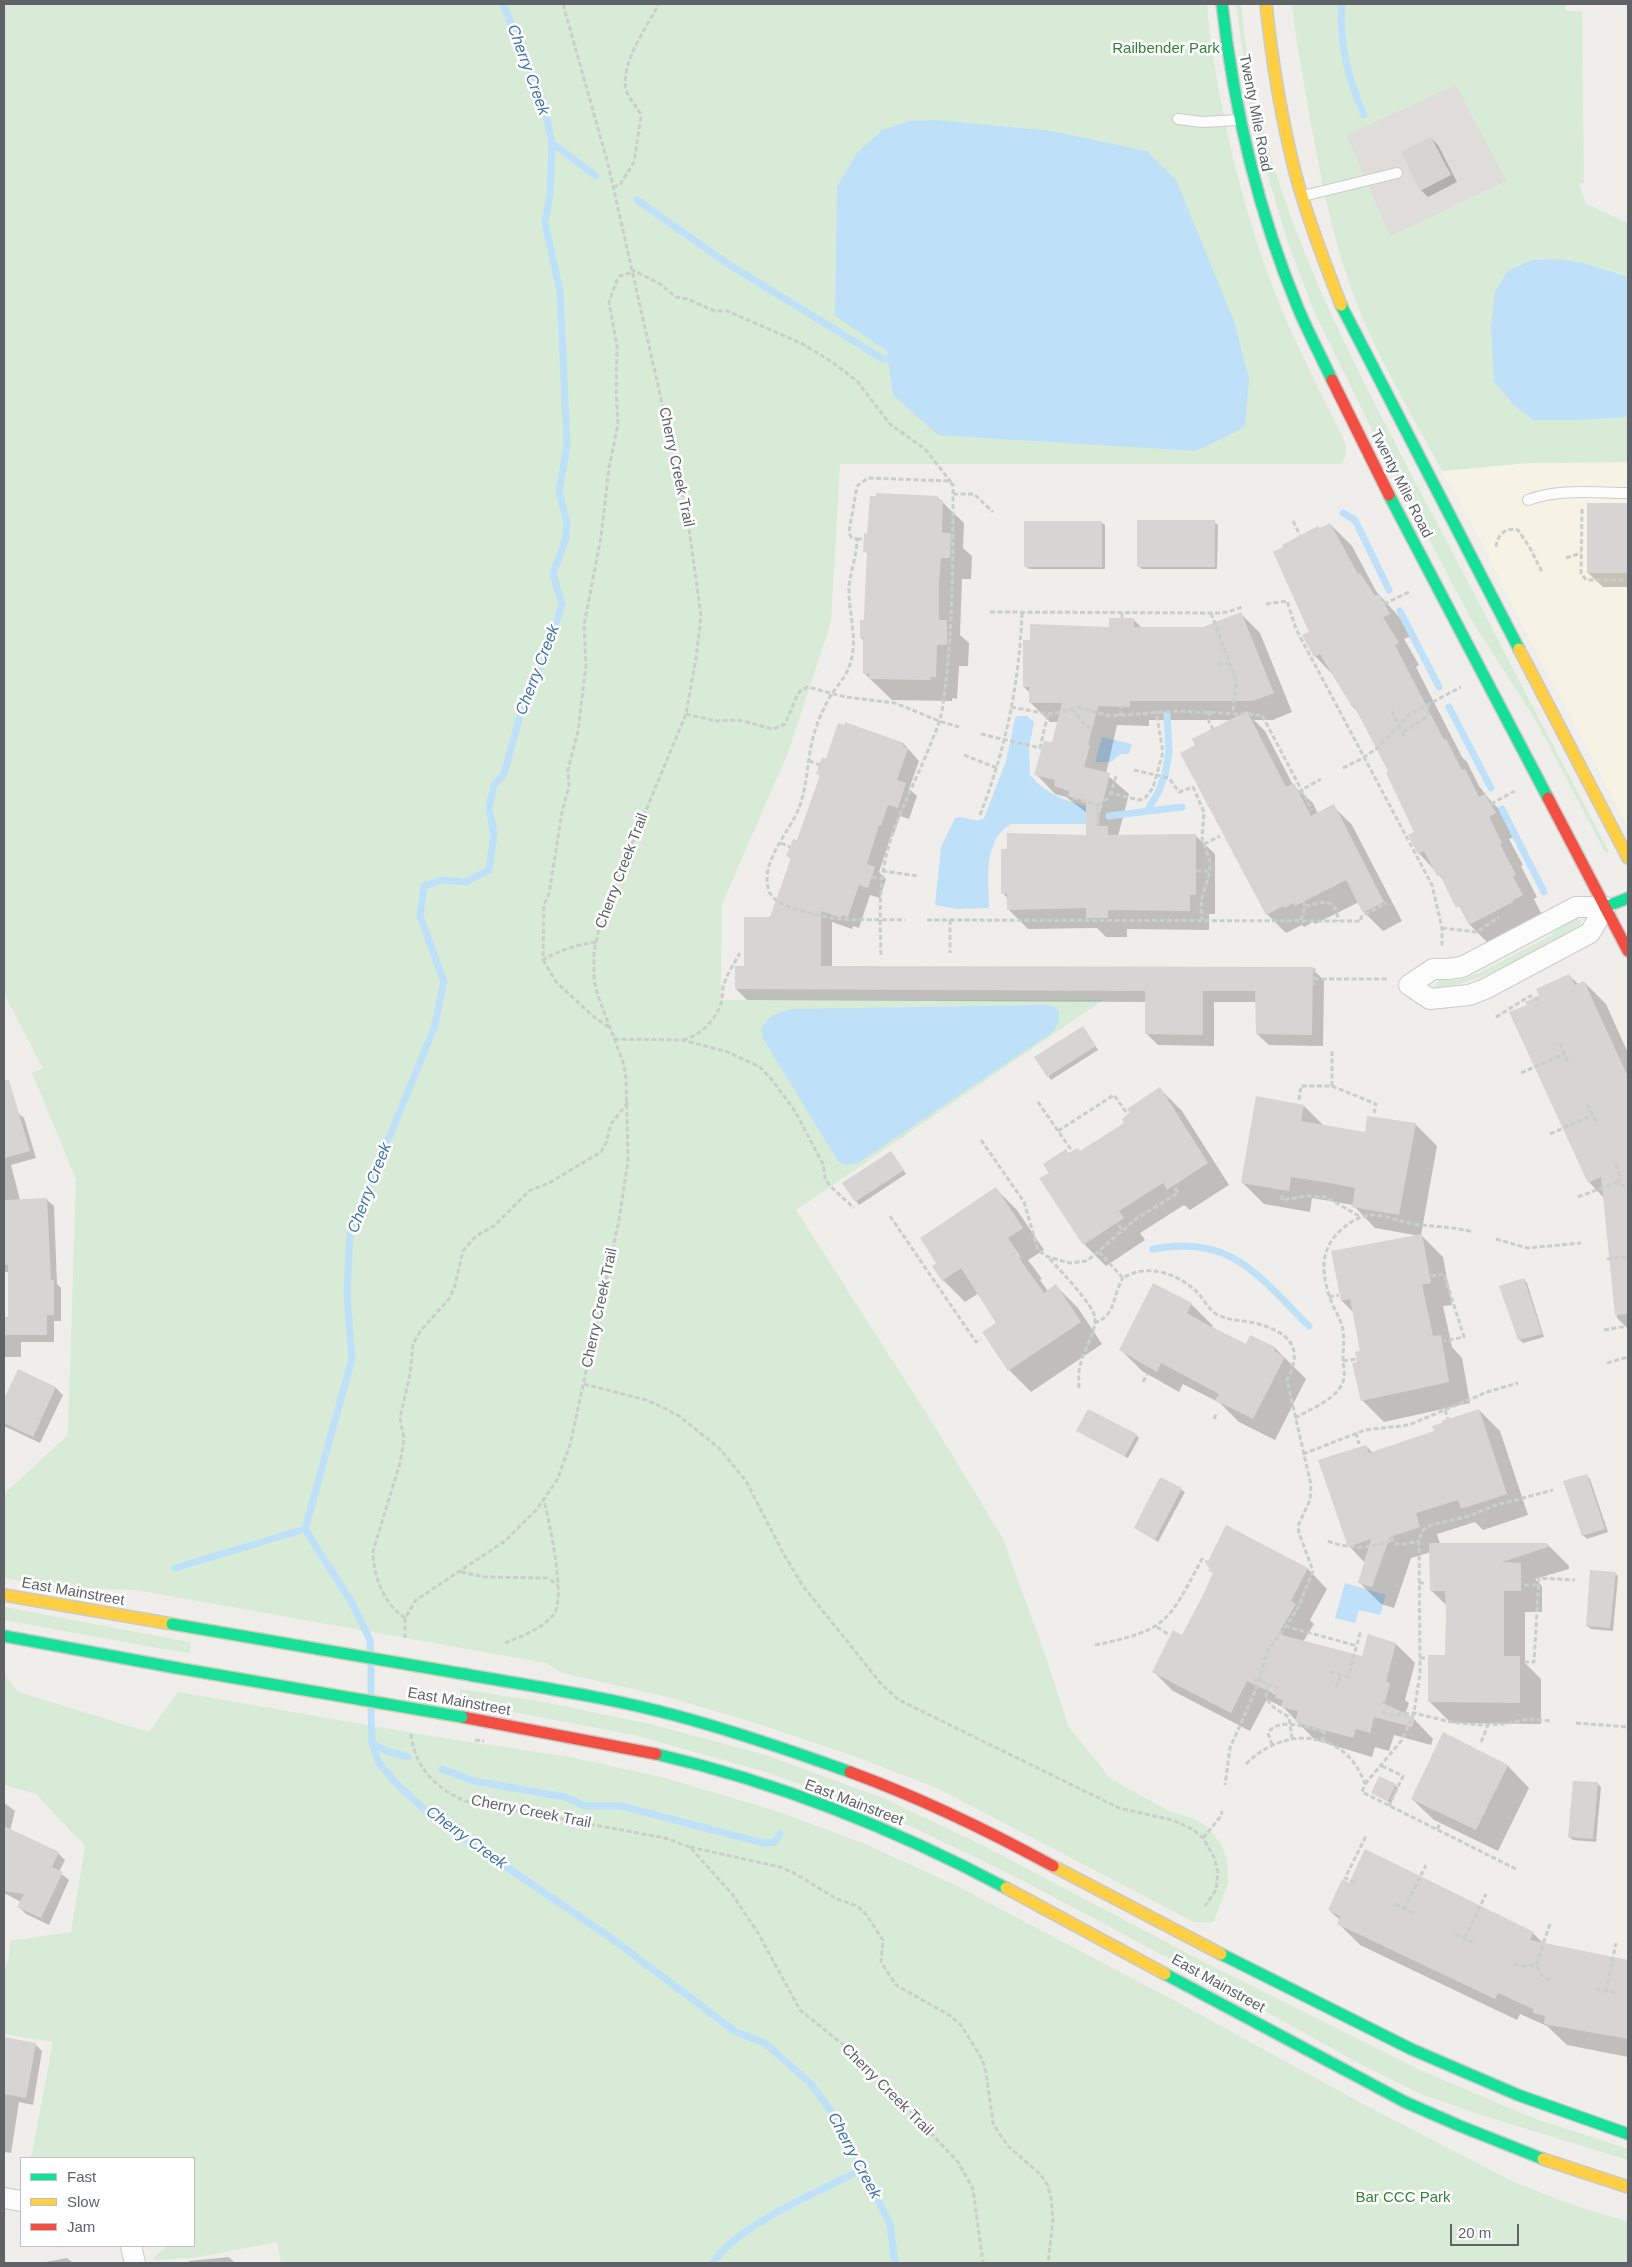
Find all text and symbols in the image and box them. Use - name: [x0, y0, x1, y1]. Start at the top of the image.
- water label: Cherry Creek: [503, 22, 553, 118]
- park label: Railbender Park: [1112, 40, 1220, 58]
- street label: Twenty Mile Road: [1235, 53, 1275, 173]
- street label: Cherry Creek Trail: [655, 405, 697, 529]
- street label: Twenty Mile Road: [1366, 427, 1436, 541]
- water label: Cherry Creek: [512, 622, 564, 718]
- street label: Cherry Creek Trail: [592, 811, 652, 931]
- water label: Cherry Creek: [344, 1140, 396, 1236]
- street label: Cherry Creek Trail: [579, 1246, 621, 1370]
- street label: East Mainstreet: [20, 1574, 126, 1610]
- street label: East Mainstreet: [406, 1684, 512, 1720]
- street label: East Mainstreet: [802, 1776, 906, 1830]
- street label: Cherry Creek Trail: [469, 1792, 593, 1832]
- water label: Cherry Creek: [422, 1802, 510, 1874]
- street label: East Mainstreet: [1168, 1951, 1268, 2017]
- street label: Cherry Creek Trail: [838, 2041, 936, 2139]
- water label: Cherry Creek: [823, 2109, 885, 2203]
- legend: [20, 2157, 195, 2247]
- text: Fast: [67, 2168, 96, 2185]
- park label: Bar CCC Park: [1355, 2189, 1451, 2207]
- text: Slow: [67, 2193, 100, 2210]
- scale bar: [1452, 2214, 1521, 2246]
- text: Jam: [67, 2218, 95, 2235]
- text: 20 m: [1458, 2224, 1491, 2241]

